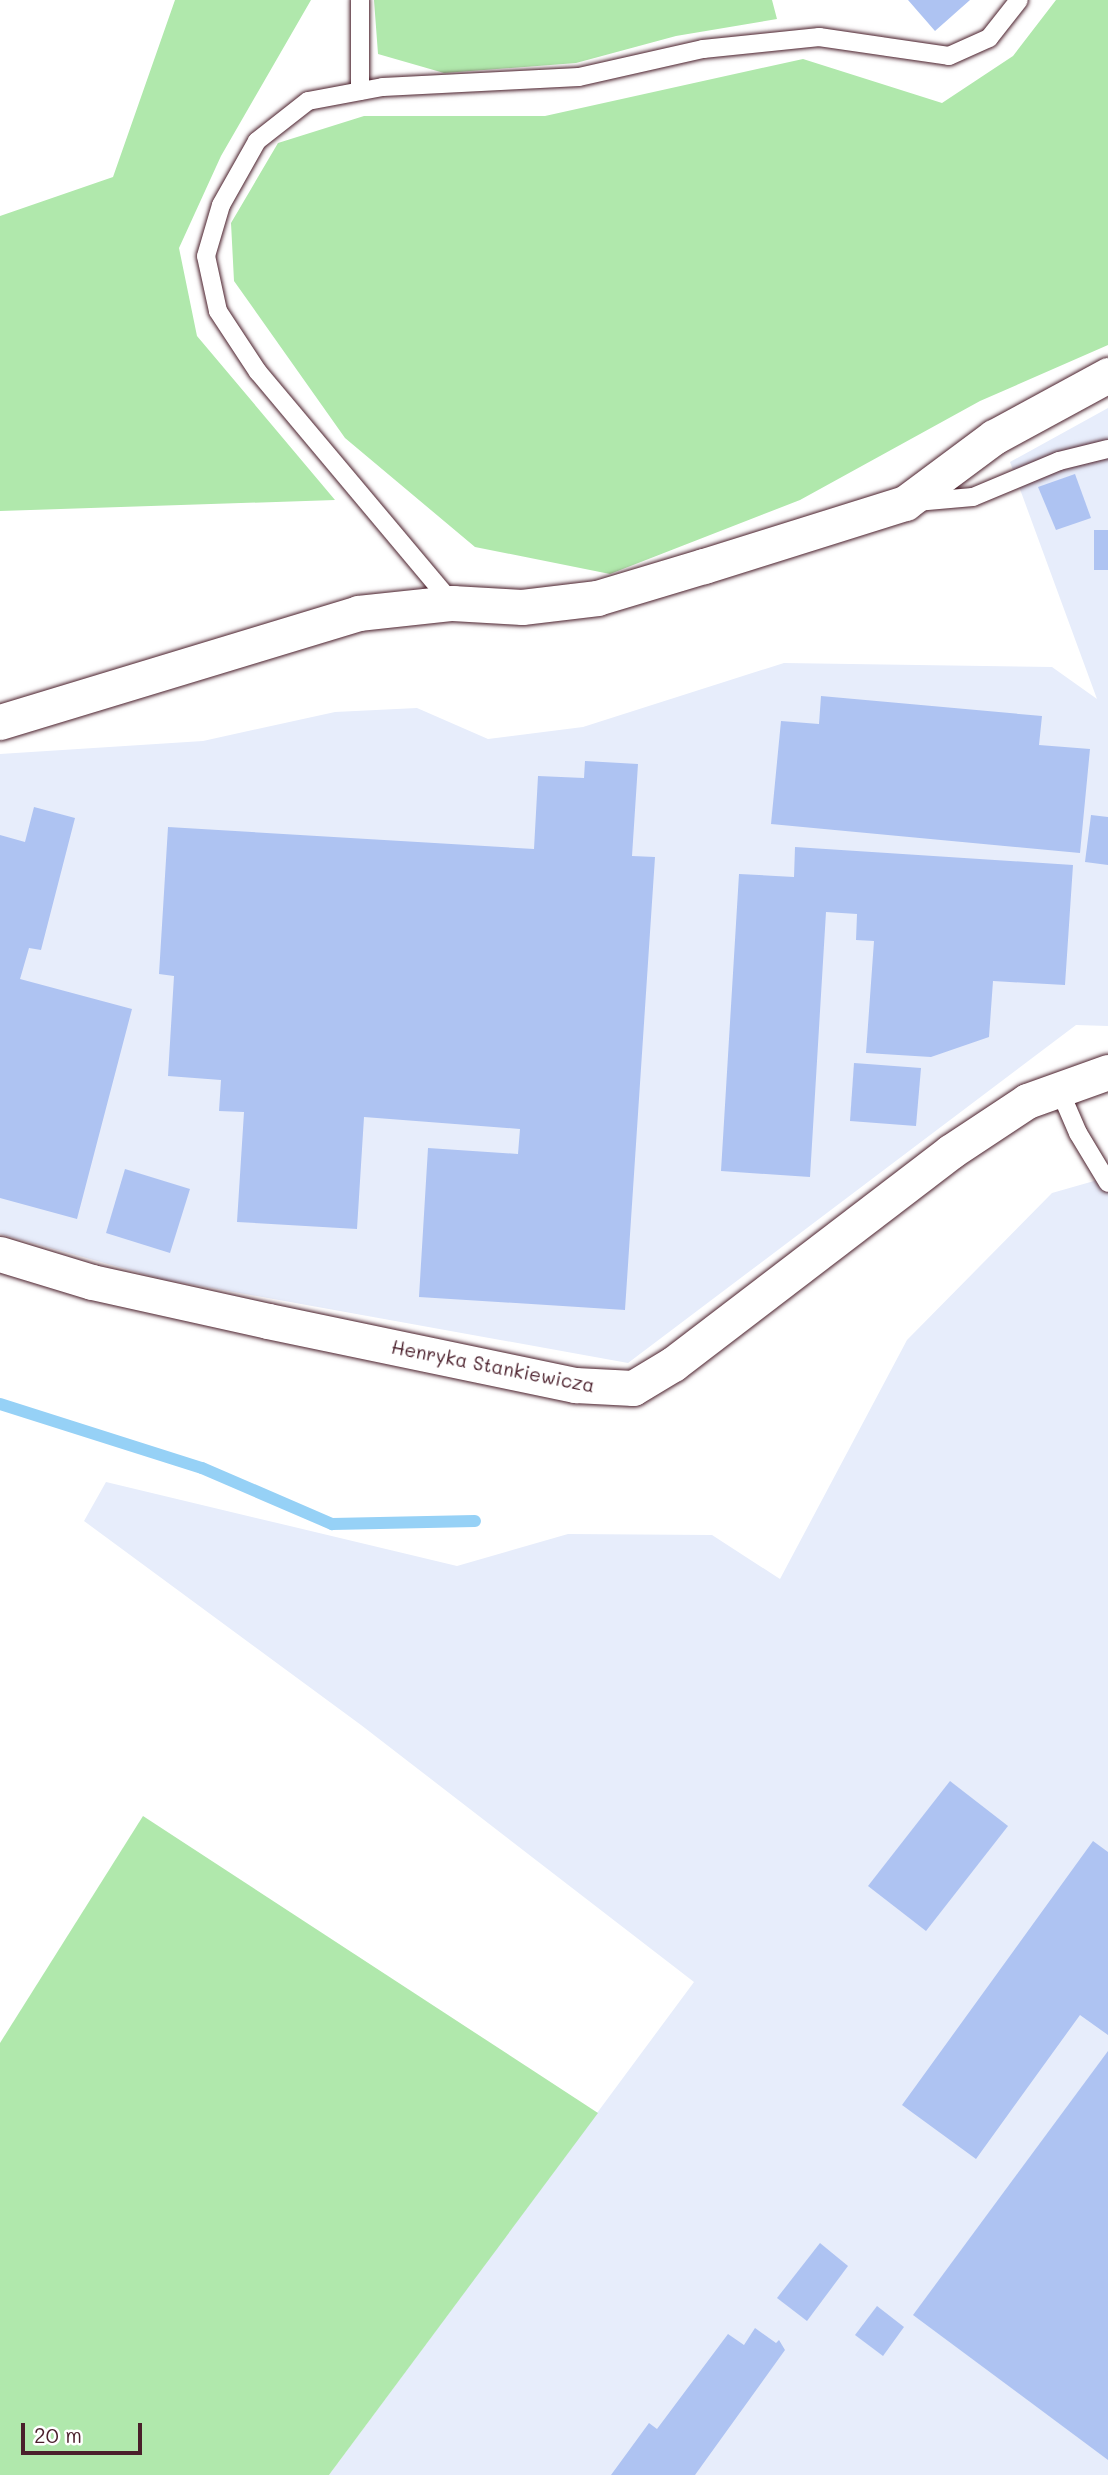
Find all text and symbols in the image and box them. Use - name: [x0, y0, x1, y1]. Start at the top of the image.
- street label: Henryka Stankiewicza: [389, 1335, 597, 1397]
- scale bar: [24, 2408, 145, 2452]
- text: 20 m: [34, 2421, 82, 2448]

